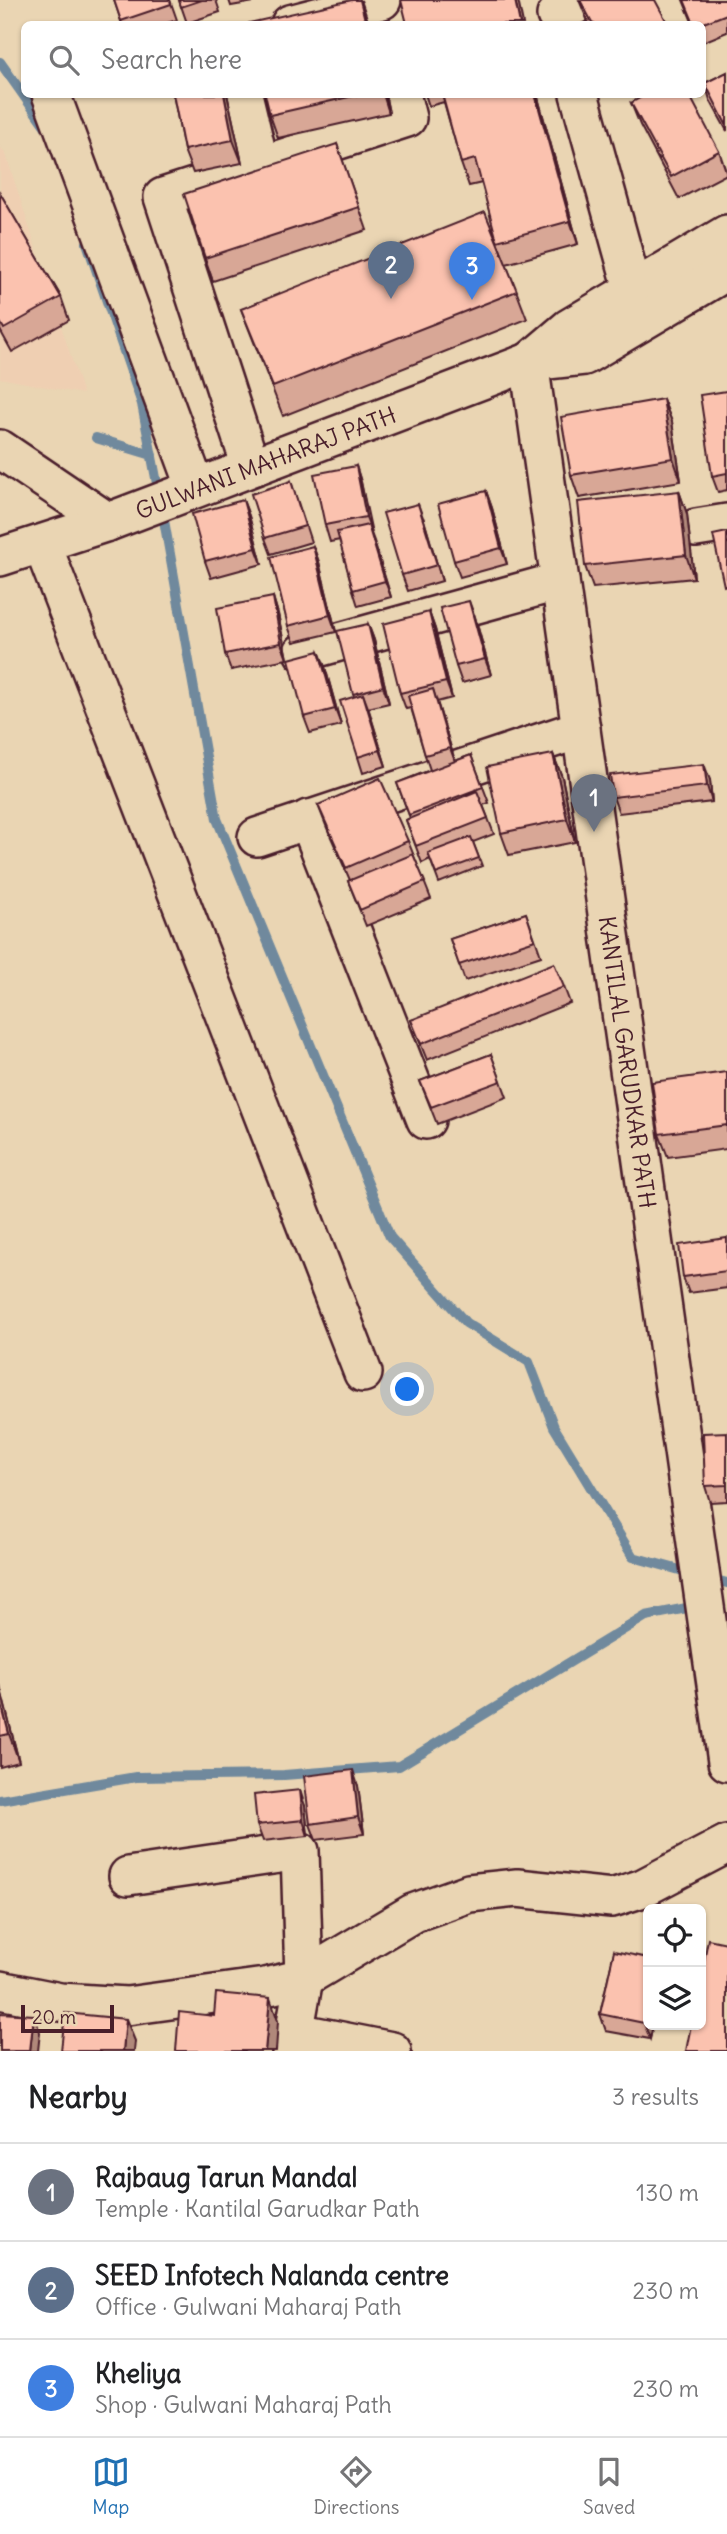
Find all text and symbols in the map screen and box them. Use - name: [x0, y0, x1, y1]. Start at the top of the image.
- search box: [21, 21, 706, 98]
- icon: search: [45, 41, 83, 79]
- text: Search here: [101, 43, 242, 76]
- pin: 2: [368, 241, 414, 299]
- pin: 3: [449, 242, 495, 300]
- street label: GULWANI MAHARAJ PATH: [131, 400, 400, 525]
- pin: 1: [571, 774, 617, 832]
- street label: KANTILAL GARUDKAR PATH: [593, 914, 663, 1210]
- your location: [390, 1372, 424, 1406]
- map controls: [643, 1904, 706, 2030]
- button: locate: [643, 1904, 706, 1967]
- button: layers: [643, 1967, 706, 2030]
- scale bar: [21, 2002, 114, 2034]
- text: 20 m: [32, 2005, 76, 2029]
- text: Nearby: [28, 2078, 128, 2116]
- text: 3 results: [612, 2082, 699, 2111]
- text: Rajbaug Tarun Mandal: [95, 2161, 357, 2194]
- text: 1: [46, 2178, 56, 2207]
- text: 130 m: [636, 2178, 699, 2207]
- text: Temple · Kantilal Garudkar Path: [95, 2194, 420, 2223]
- text: SEED Infotech Nalanda centre: [95, 2259, 449, 2292]
- text: 2: [45, 2276, 57, 2305]
- text: 230 m: [633, 2276, 699, 2305]
- text: Office · Gulwani Maharaj Path: [95, 2292, 401, 2321]
- text: Kheliya: [95, 2357, 181, 2390]
- text: 3: [44, 2374, 58, 2403]
- text: 230 m: [633, 2374, 699, 2403]
- text: Shop · Gulwani Maharaj Path: [95, 2390, 392, 2419]
- tab: Map: [92, 2453, 130, 2519]
- tab: Directions: [314, 2453, 399, 2519]
- tab: Saved: [583, 2453, 635, 2519]

